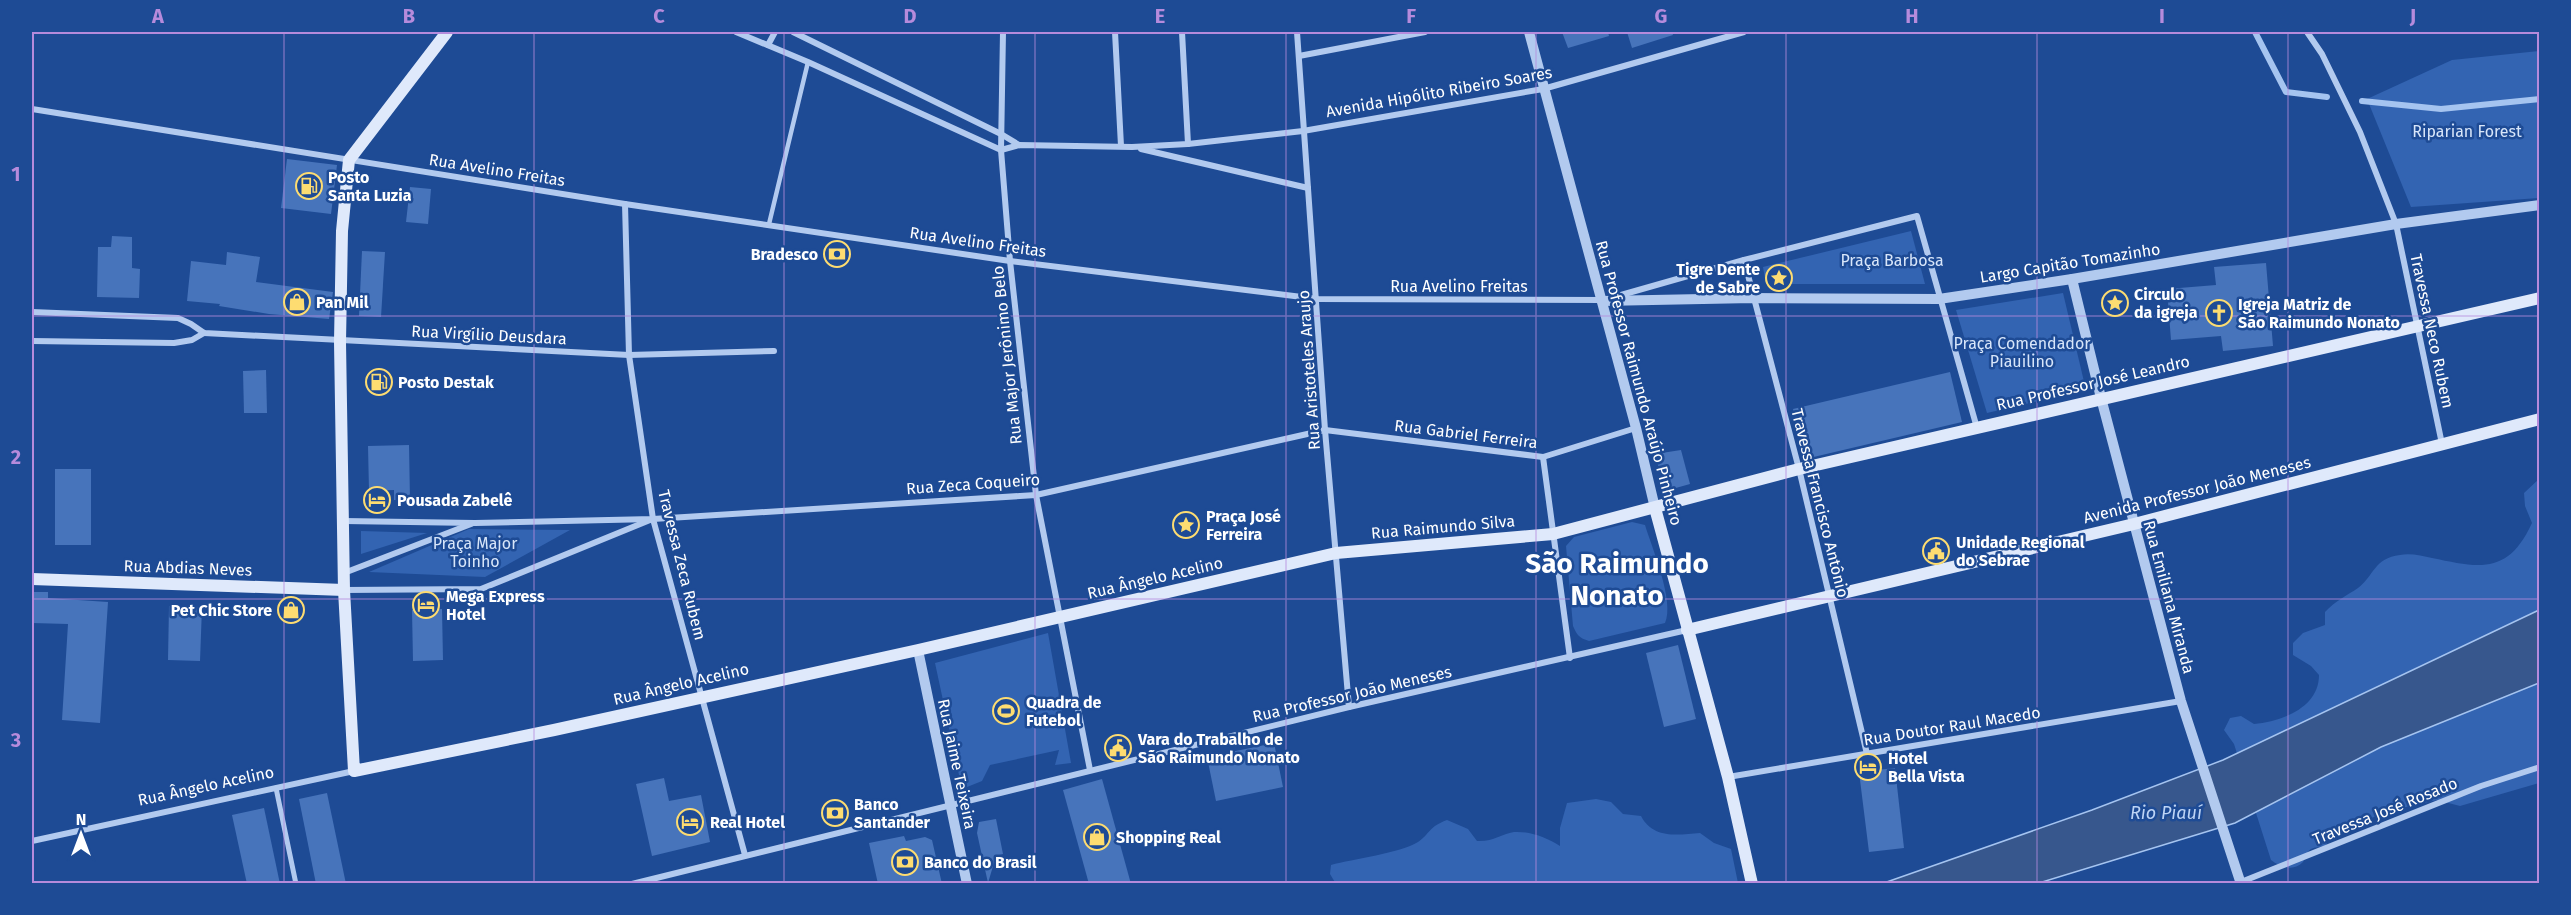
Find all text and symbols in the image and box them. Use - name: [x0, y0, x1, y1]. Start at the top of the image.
- text: A: [151, 4, 165, 28]
- text: B: [403, 4, 415, 28]
- text: C: [653, 4, 665, 28]
- text: D: [903, 4, 917, 28]
- text: E: [1155, 4, 1165, 28]
- text: F: [1406, 4, 1416, 28]
- text: G: [1655, 4, 1667, 28]
- text: H: [1905, 4, 1919, 28]
- text: I: [2159, 4, 2165, 28]
- text: J: [2409, 4, 2416, 28]
- street label: Avenida Hipólito Ribeiro Soares: [1324, 63, 1554, 121]
- park label: Riparian Forest: [2412, 122, 2522, 141]
- street label: Rua Avelino Freitas: [428, 150, 566, 190]
- text: 1: [11, 162, 21, 186]
- place label: Posto Santa Luzia: [328, 168, 412, 205]
- fuel station icon: Posto Santa Luzia: [294, 171, 324, 201]
- street label: Rua Avelino Freitas: [908, 223, 1048, 261]
- street label: Rua Professor Raimundo Araújo Pinheiro: [1592, 238, 1686, 528]
- bank icon: Bradesco: [822, 239, 852, 269]
- street label: Largo Capitão Tomazinho: [1978, 239, 2162, 287]
- place label: Bradesco: [751, 245, 818, 264]
- park label: Praça Barbosa: [1840, 251, 1944, 271]
- street label: Travessa Neco Rubem: [2406, 252, 2458, 410]
- place label: Tigre Dente de Sabre: [1676, 260, 1760, 297]
- place icon: Tigre Dente de Sabre: [1764, 263, 1794, 293]
- street label: Rua Major Jerônimo Belo: [988, 265, 1026, 445]
- street label: Rua Avelino Freitas: [1390, 277, 1528, 296]
- place label: Circulo da igreja: [2134, 285, 2198, 322]
- shop icon: Pan Mil: [282, 287, 312, 317]
- place icon: Circulo da igreja: [2100, 288, 2130, 318]
- street label: Rua Aristoteles Araujo: [1294, 289, 1324, 451]
- place label: Pan Mil: [316, 293, 369, 312]
- place label: Igreja Matriz de São Raimundo Nonato: [2238, 295, 2400, 332]
- church icon: Igreja Matriz de São Raimundo Nonato: [2204, 298, 2234, 328]
- street label: Rua Virgílio Deusdara: [411, 321, 567, 349]
- park label: Praça Comendador Piauilino: [1954, 334, 2091, 371]
- street label: Rua Professor José Leandro: [1994, 351, 2192, 415]
- fuel station icon: Posto Destak: [364, 367, 394, 397]
- place label: Posto Destak: [398, 373, 494, 392]
- street label: Travessa Francisco Antônio: [1787, 406, 1853, 600]
- street label: Rua Gabriel Ferreira: [1393, 416, 1539, 452]
- text: 2: [11, 445, 21, 469]
- street label: Avenida Professor João Meneses: [2081, 452, 2313, 528]
- street label: Rua Zeca Coqueiro: [905, 470, 1041, 498]
- hotel icon: Pousada Zabelê: [362, 485, 392, 515]
- street label: Travessa Zeca Rubem: [654, 488, 710, 642]
- place label: Pousada Zabelê: [397, 491, 512, 510]
- place label: Praça José Ferreira: [1206, 507, 1281, 544]
- place icon: Praça José Ferreira: [1171, 510, 1201, 540]
- street label: Rua Raimundo Silva: [1370, 511, 1516, 543]
- street label: Rua Emiliana Miranda: [2139, 518, 2199, 676]
- place label: Unidade Regional do Sebrae: [1956, 533, 2085, 570]
- park label: Praça Major Toinho: [433, 534, 518, 571]
- public building icon: Unidade Regional do Sebrae: [1921, 536, 1951, 566]
- district label: São Raimundo Nonato: [1525, 547, 1709, 612]
- street label: Rua Ângelo Acelino: [1085, 552, 1225, 603]
- street label: Rua Abdias Neves: [123, 556, 253, 580]
- place label: Mega Express Hotel: [446, 587, 545, 624]
- hotel icon: Mega Express Hotel: [411, 590, 441, 620]
- shop icon: Pet Chic Store: [276, 595, 306, 625]
- place label: Pet Chic Store: [171, 601, 272, 620]
- street label: Rua Ângelo Acelino: [611, 658, 751, 709]
- street label: Rua Professor João Meneses: [1251, 662, 1453, 726]
- place label: Quadra de Futebol: [1026, 693, 1102, 730]
- sports icon: Quadra de Futebol: [991, 696, 1021, 726]
- street label: Rua Jaime Teixeira: [934, 697, 980, 831]
- street label: Rua Doutor Raul Macedo: [1862, 703, 2042, 749]
- text: 3: [10, 728, 21, 752]
- place label: Vara do Trabalho de São Raimundo Nonato: [1137, 730, 1300, 767]
- public building icon: Vara do Trabalho de São Raimundo Nonato: [1103, 733, 1133, 763]
- place label: Hotel Bella Vista: [1888, 749, 1965, 786]
- hotel icon: Hotel Bella Vista: [1853, 752, 1883, 782]
- street label: Rua Ângelo Acelino: [136, 761, 276, 810]
- street label: Travessa José Rosado: [2310, 773, 2460, 849]
- place label: Banco Santander: [854, 795, 931, 832]
- bank icon: Banco Santander: [820, 798, 850, 828]
- water label: Rio Piauí: [2130, 802, 2203, 824]
- north arrow: [51, 804, 111, 864]
- hotel icon: Real Hotel: [675, 807, 705, 837]
- text: N: [76, 810, 86, 829]
- place label: Real Hotel: [710, 813, 785, 832]
- shop icon: Shopping Real: [1082, 822, 1112, 852]
- place label: Shopping Real: [1116, 828, 1221, 847]
- bank icon: Banco do Brasil: [890, 847, 920, 877]
- place label: Banco do Brasil: [924, 853, 1037, 872]

